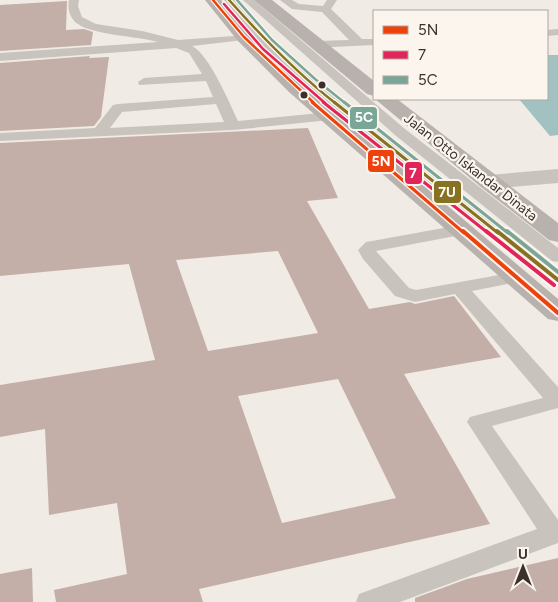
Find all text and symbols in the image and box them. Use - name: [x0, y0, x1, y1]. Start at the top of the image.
- legend: [373, 10, 548, 100]
- text: 5N: [418, 21, 438, 39]
- text: 7: [418, 46, 426, 64]
- text: 5C: [418, 71, 438, 89]
- unlabelled marker: [317, 80, 327, 90]
- unlabelled marker: [299, 90, 309, 100]
- line badge: 5C: [349, 106, 378, 130]
- text: 5C: [355, 109, 373, 126]
- street label: Jalan Otto Iskandar Dinata: [401, 110, 541, 225]
- line badge: 5N: [367, 149, 395, 173]
- text: 5N: [372, 153, 390, 170]
- line badge: 7: [404, 161, 423, 185]
- text: 7: [409, 165, 417, 182]
- line badge: 7U: [433, 180, 462, 204]
- text: 7U: [438, 184, 456, 201]
- north arrow: [498, 542, 548, 592]
- text: U: [518, 546, 528, 563]

